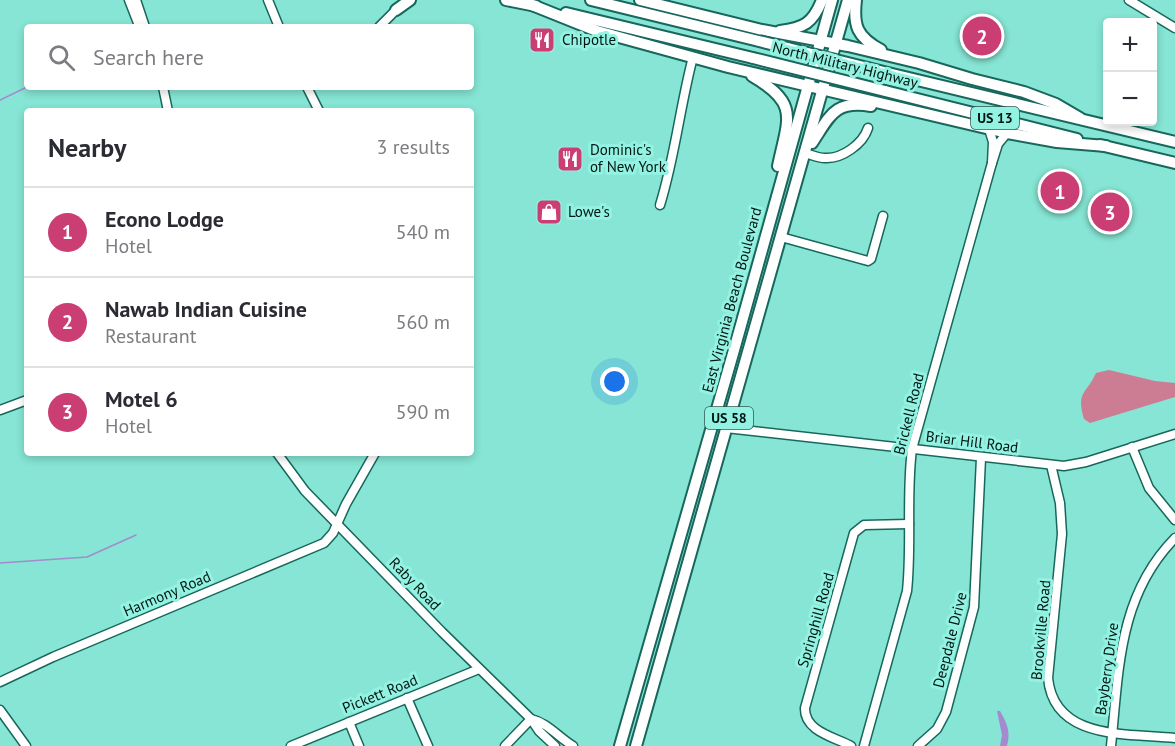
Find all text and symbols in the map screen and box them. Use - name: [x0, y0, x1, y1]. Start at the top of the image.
- pin: 2: [962, 14, 1002, 58]
- map controls: [1103, 18, 1157, 126]
- button: +: [1103, 18, 1157, 72]
- search box: [24, 24, 474, 90]
- restaurant icon: Chipotle: [527, 25, 557, 55]
- place label: Chipotle: [562, 30, 616, 49]
- street label: North Military Highway: [770, 37, 920, 92]
- icon: search: [45, 41, 78, 74]
- text: Search here: [93, 43, 204, 71]
- button: −: [1103, 72, 1157, 126]
- road number: US 13: [971, 107, 1019, 129]
- text: Nearby: [48, 131, 126, 164]
- text: 3 results: [377, 134, 450, 160]
- place label: Dominic's of New York: [590, 140, 667, 176]
- restaurant icon: Dominic's of New York: [555, 144, 585, 174]
- pin: 1: [1040, 168, 1080, 213]
- pin: 3: [1090, 190, 1130, 234]
- shop icon: Lowe's: [534, 197, 564, 227]
- place label: Lowe's: [568, 202, 610, 221]
- text: Econo Lodge: [105, 205, 224, 233]
- street label: East Virginia Beach Boulevard: [698, 205, 765, 395]
- text: 1: [62, 219, 73, 245]
- text: 540 m: [396, 219, 450, 245]
- text: Hotel: [105, 233, 152, 259]
- text: Nawab Indian Cuisine: [105, 295, 307, 323]
- text: 2: [62, 309, 73, 335]
- text: 560 m: [396, 309, 450, 335]
- text: Restaurant: [105, 323, 196, 349]
- your location: [600, 367, 629, 396]
- street label: Brickell Road: [889, 371, 928, 457]
- text: Motel 6: [105, 385, 178, 413]
- text: 3: [62, 399, 73, 425]
- text: 590 m: [396, 399, 450, 425]
- road number: US 58: [705, 407, 753, 429]
- text: Hotel: [105, 413, 152, 439]
- street label: Briar Hill Road: [925, 426, 1019, 457]
- street label: Raby Road: [385, 553, 445, 614]
- street label: Harmony Road: [120, 567, 213, 621]
- street label: Springhill Road: [793, 570, 838, 670]
- street label: Brookville Road: [1027, 579, 1054, 681]
- street label: Deepdale Drive: [928, 590, 971, 690]
- street label: Bayberry Drive: [1091, 621, 1122, 716]
- street label: Pickett Road: [339, 670, 420, 717]

